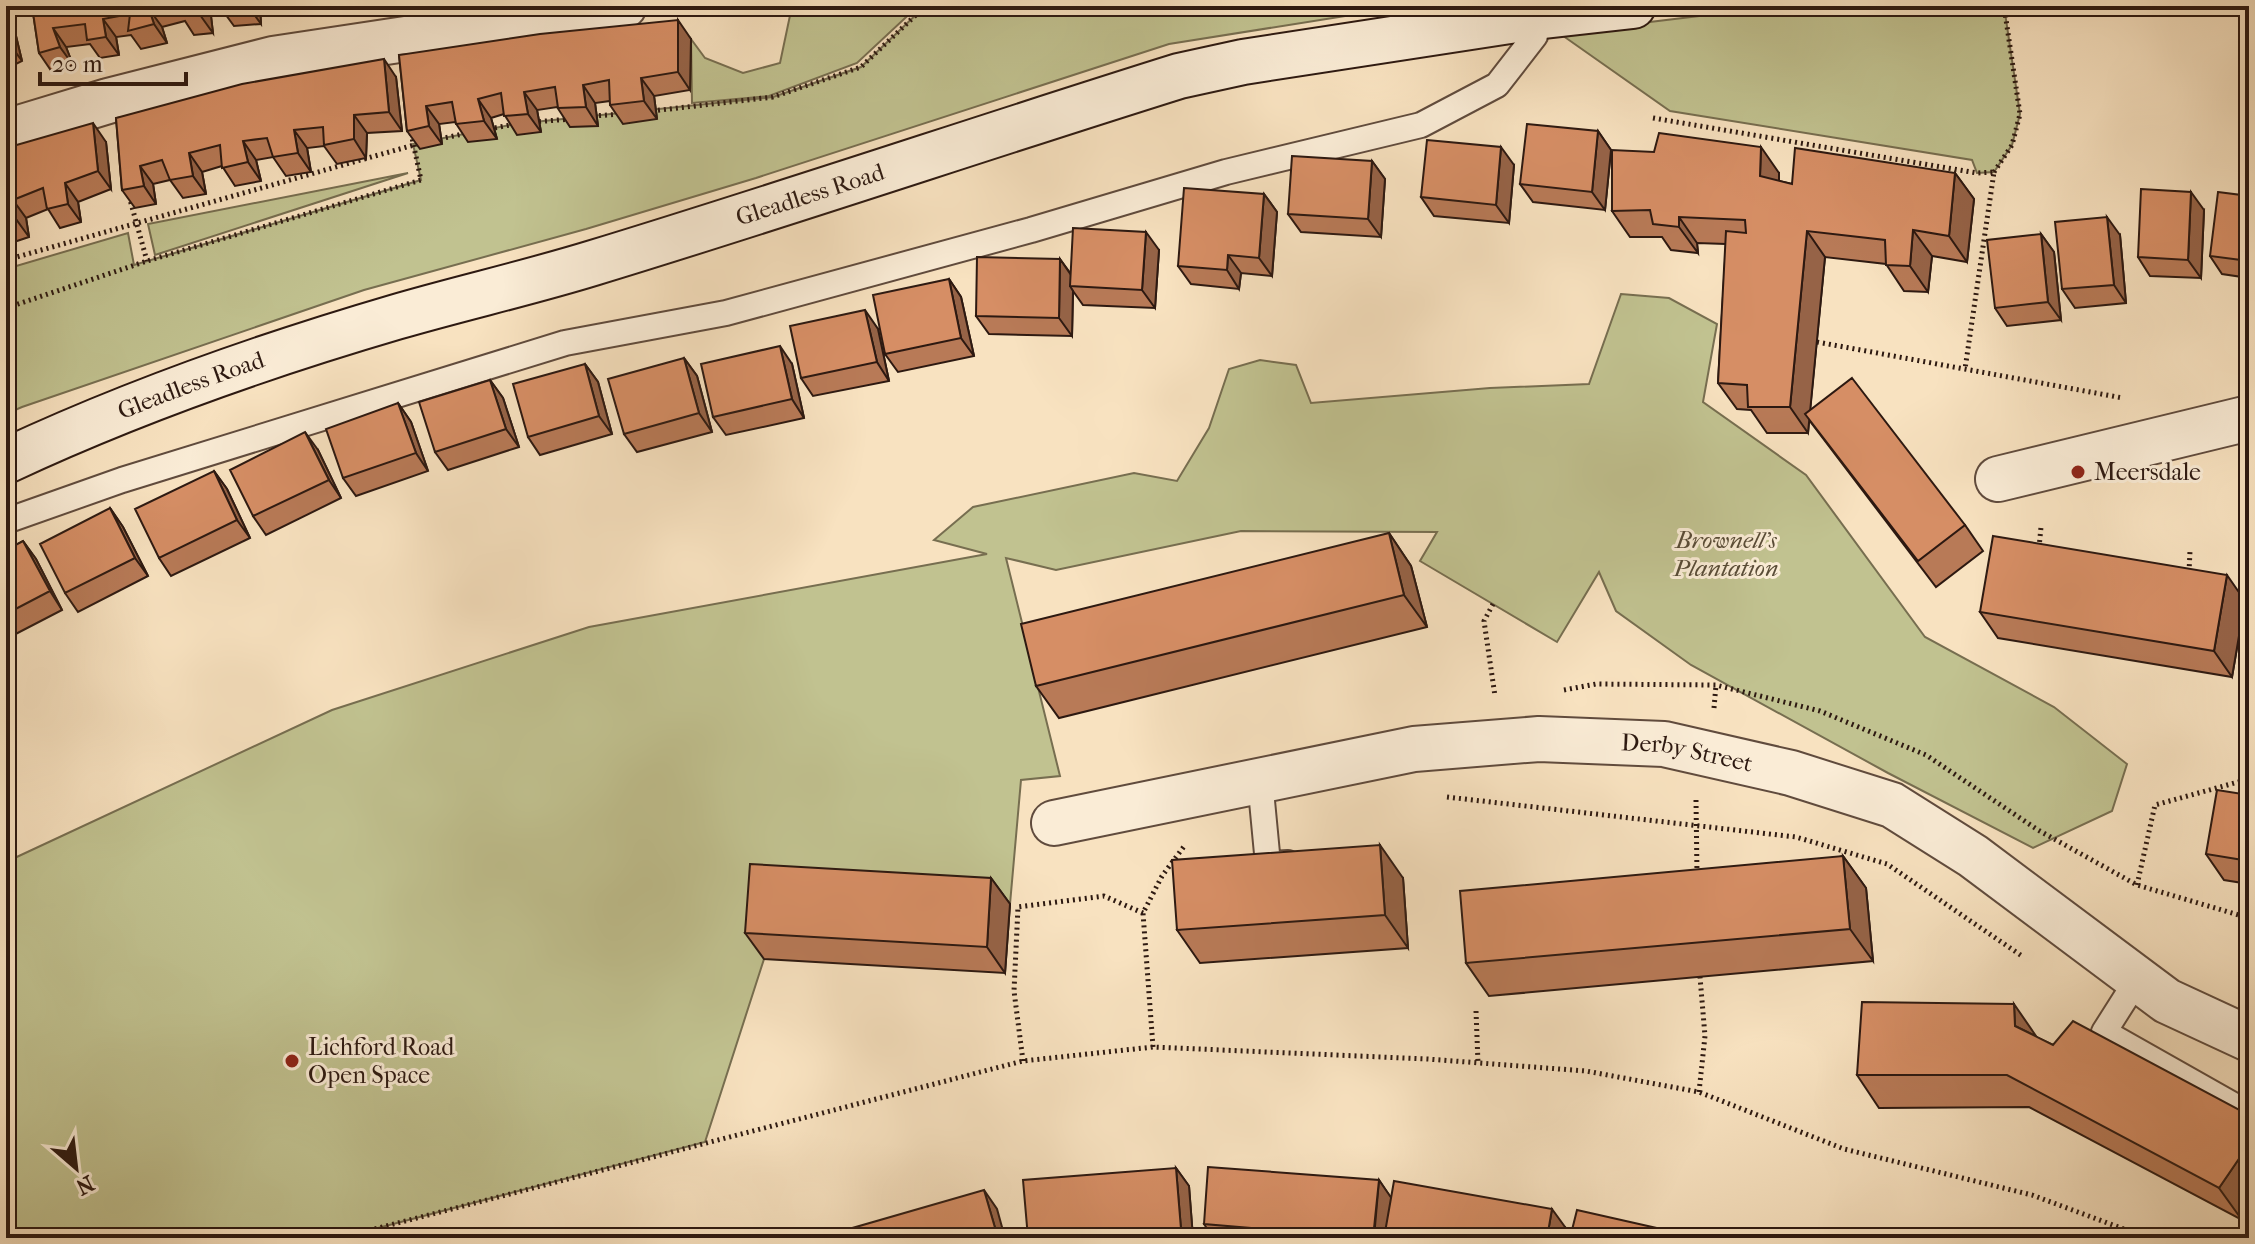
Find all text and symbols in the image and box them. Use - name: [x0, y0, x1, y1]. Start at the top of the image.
- scale bar: [40, 36, 186, 86]
- text: 20 m: [52, 50, 103, 78]
- street label: Gleadless Road: [732, 157, 889, 232]
- street label: Gleadless Road: [114, 345, 269, 425]
- place label: Meersdale: [2094, 458, 2201, 486]
- marker: Meersdale: [2069, 463, 2087, 481]
- park label: Brownell's Plantation: [1673, 526, 1778, 582]
- street label: Derby Street: [1621, 728, 1756, 778]
- place label: Lichford Road Open Space: [308, 1033, 455, 1089]
- marker: Lichford Road Open Space: [283, 1052, 301, 1070]
- north arrow: [36, 1128, 116, 1208]
- text: N: [71, 1169, 98, 1200]

